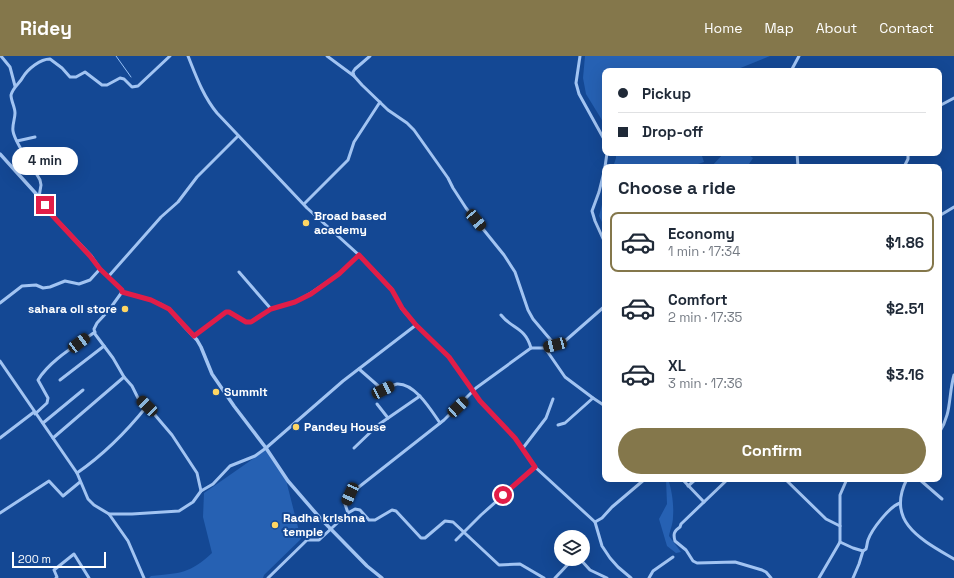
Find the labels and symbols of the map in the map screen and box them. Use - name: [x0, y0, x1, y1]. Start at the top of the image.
- callout: 4 min: [12, 147, 78, 175]
- route end: [36, 196, 54, 214]
- car: [464, 207, 488, 233]
- place label: Broad based academy: [314, 208, 387, 238]
- marker: Broad based academy: [301, 218, 311, 228]
- place label: sahara oil store: [28, 301, 117, 317]
- marker: sahara oil store: [120, 304, 130, 314]
- car: [66, 331, 92, 355]
- car: [542, 336, 568, 354]
- car: [370, 379, 396, 401]
- place label: Summit: [224, 384, 268, 400]
- marker: Summit: [211, 387, 221, 397]
- car: [134, 393, 160, 419]
- car: [445, 394, 471, 420]
- place label: Pandey House: [304, 419, 386, 435]
- marker: Pandey House: [291, 422, 301, 432]
- car: [340, 481, 360, 507]
- route start: [494, 486, 512, 504]
- place label: Radha krishna temple: [283, 510, 365, 540]
- marker: Radha krishna temple: [270, 520, 280, 530]
- scale bar: [12, 550, 106, 569]

